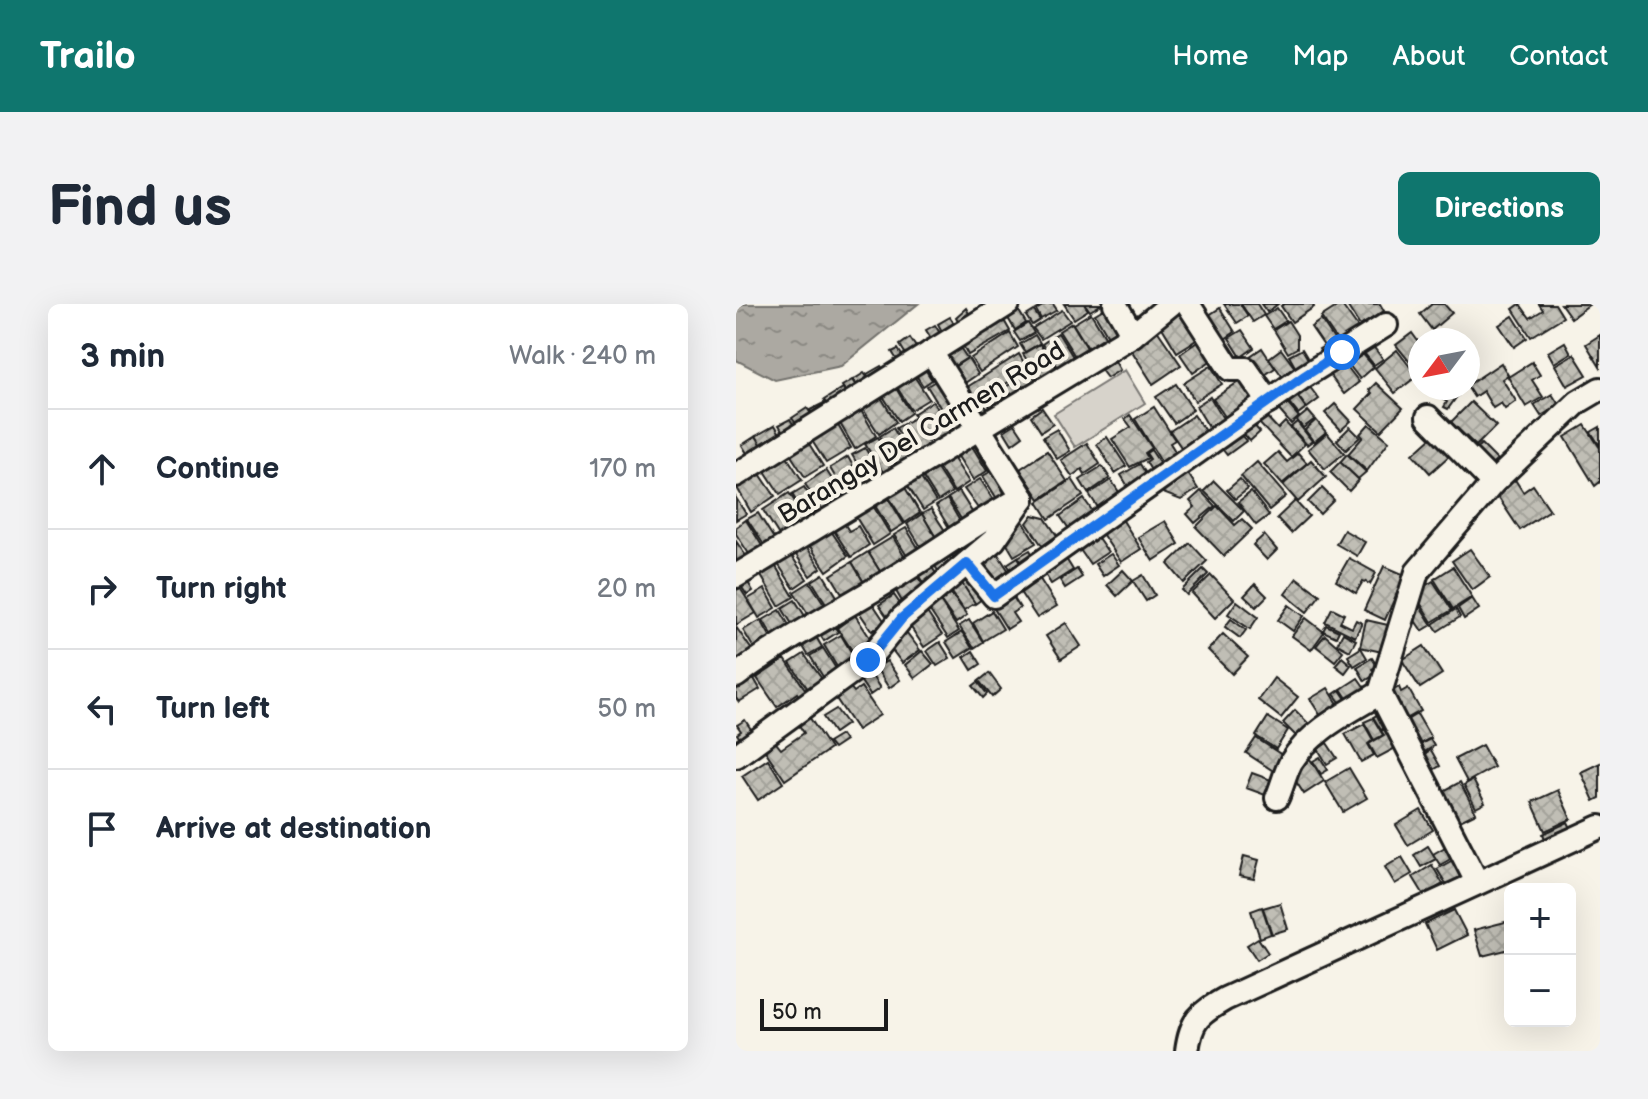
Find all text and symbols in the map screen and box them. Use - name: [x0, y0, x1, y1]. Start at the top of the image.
- text: Trailo: [40, 34, 136, 79]
- text: Home: [1172, 40, 1248, 73]
- text: Map: [1292, 40, 1349, 73]
- text: About: [1393, 40, 1465, 73]
- text: Contact: [1509, 40, 1608, 73]
- button: Directions: [1398, 172, 1600, 245]
- text: Find us: [48, 175, 232, 242]
- north arrow: [1408, 328, 1480, 400]
- route start: [1324, 334, 1360, 370]
- street label: Barangay Del Carmen Road: [773, 335, 1071, 531]
- text: 3 min: [80, 336, 165, 377]
- text: Walk · 240 m: [509, 341, 656, 372]
- icon: ahead: [80, 447, 124, 491]
- text: Continue: [156, 451, 279, 487]
- text: 170 m: [589, 454, 656, 485]
- icon: right: [80, 567, 124, 611]
- text: Turn right: [156, 571, 287, 607]
- text: 20 m: [597, 574, 656, 605]
- route end: [850, 642, 886, 678]
- icon: left: [80, 687, 124, 731]
- text: Turn left: [156, 691, 270, 727]
- text: 50 m: [597, 694, 656, 725]
- icon: arrive: [80, 807, 124, 851]
- text: Arrive at destination: [156, 811, 432, 847]
- map controls: [1504, 883, 1576, 1027]
- button: +: [1504, 883, 1576, 955]
- button: −: [1504, 955, 1576, 1027]
- scale bar: [760, 995, 888, 1031]
- text: 50 m: [772, 999, 822, 1026]

